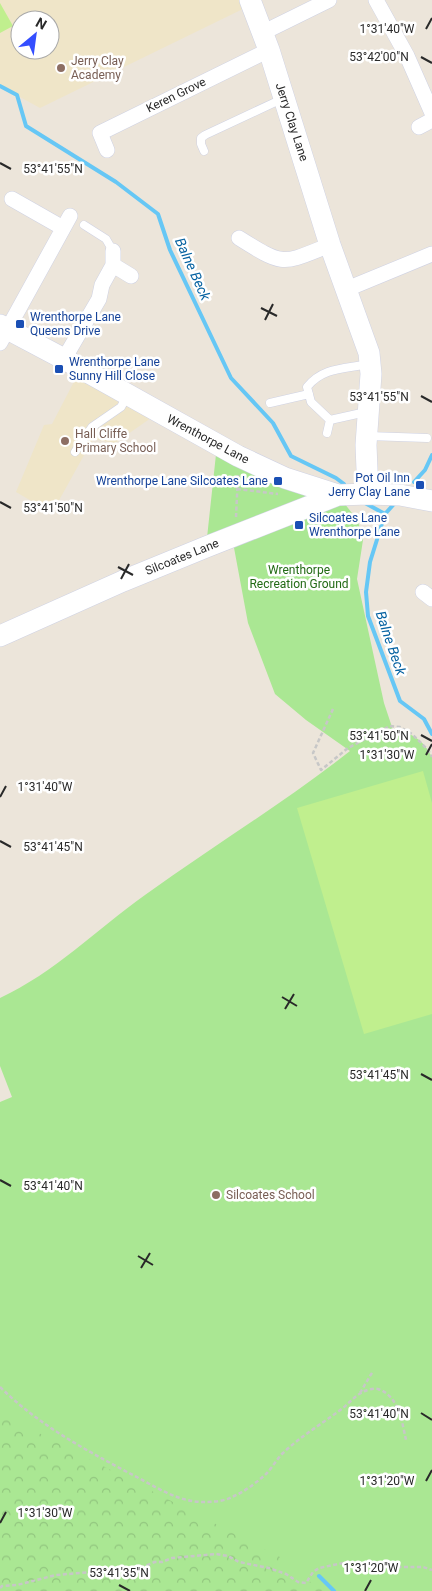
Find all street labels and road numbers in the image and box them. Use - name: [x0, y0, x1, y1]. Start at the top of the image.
- street label: Keren Grove: [144, 75, 208, 115]
- street label: Jerry Clay Lane: [273, 81, 311, 163]
- street label: Wrenthorpe Lane: [165, 411, 251, 467]
- street label: Silcoates Lane: [143, 536, 221, 578]

